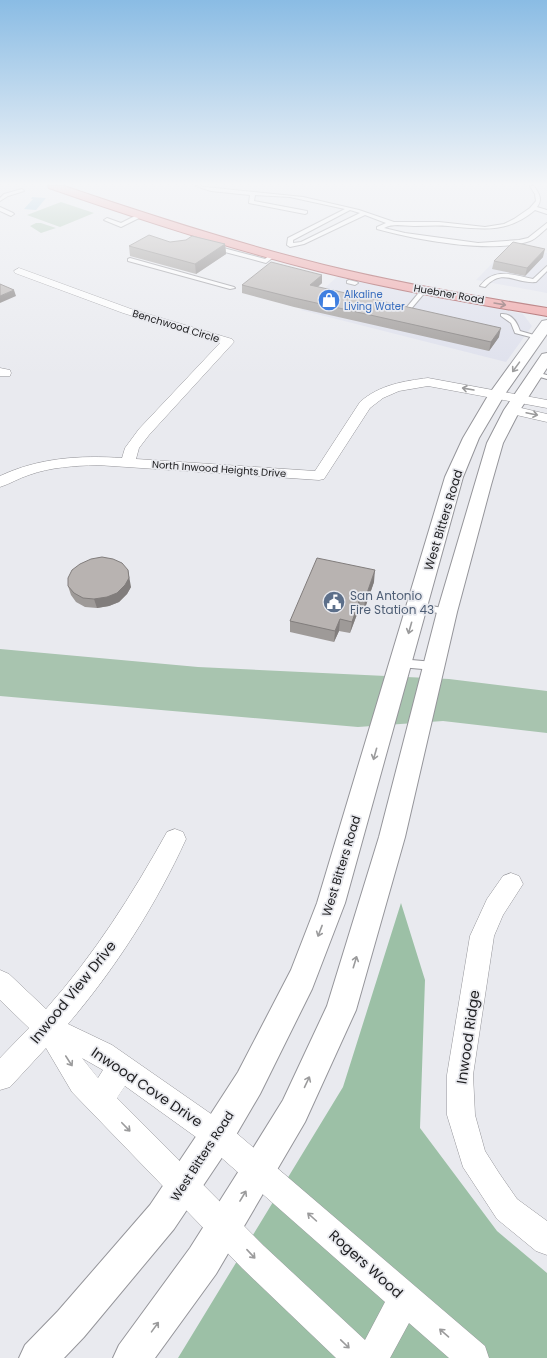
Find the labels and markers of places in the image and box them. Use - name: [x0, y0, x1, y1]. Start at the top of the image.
- shop icon: Alkaline Living Water: [316, 287, 342, 313]
- place label: Alkaline Living Water: [344, 287, 405, 314]
- place label: San Antonio Fire Station 43: [350, 587, 434, 618]
- public building icon: San Antonio Fire Station 43: [321, 589, 347, 615]

